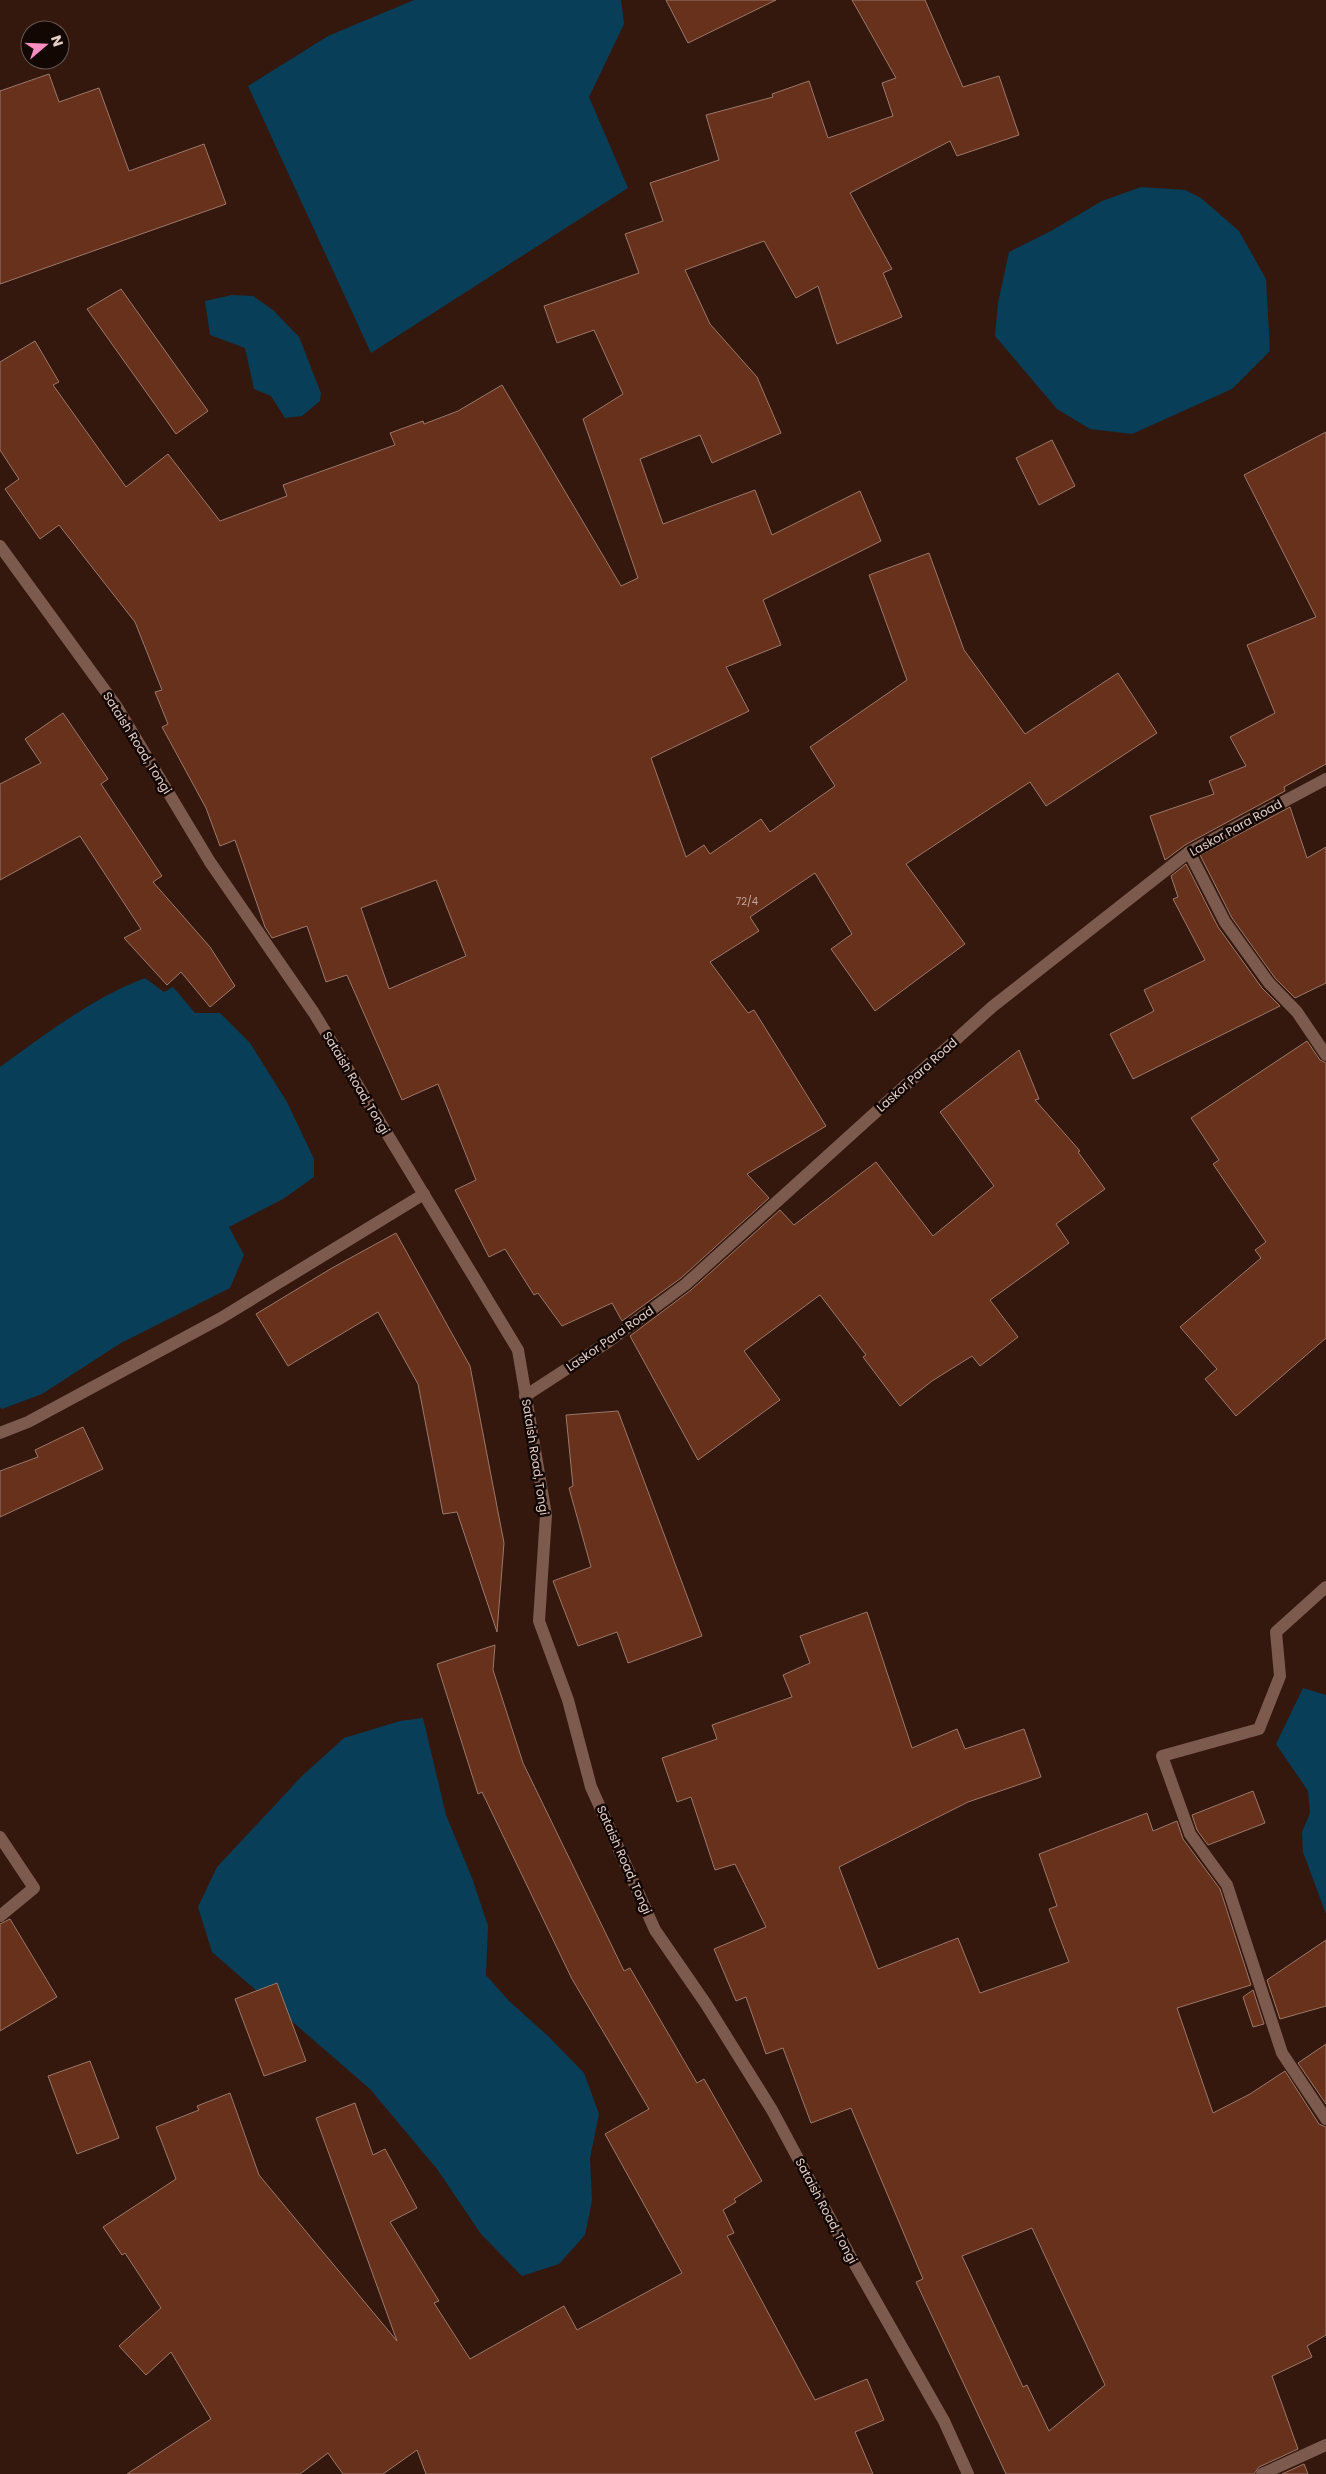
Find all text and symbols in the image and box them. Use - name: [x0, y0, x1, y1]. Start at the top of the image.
- north arrow: [20, 20, 70, 70]
- text: N: [46, 33, 68, 49]
- street label: Sataish Road, Tongi: [99, 688, 176, 797]
- street label: Laskor Para Road: [1187, 795, 1285, 860]
- house number: 72/4: [736, 894, 758, 909]
- street label: Sataish Road, Tongi: [319, 1028, 394, 1137]
- street label: Laskor Para Road: [873, 1034, 961, 1115]
- street label: Laskor Para Road: [563, 1302, 657, 1375]
- street label: Sataish Road, Tongi: [518, 1398, 553, 1516]
- street label: Sataish Road, Tongi: [593, 1803, 656, 1917]
- street label: Sataish Road, Tongi: [791, 2155, 862, 2267]

